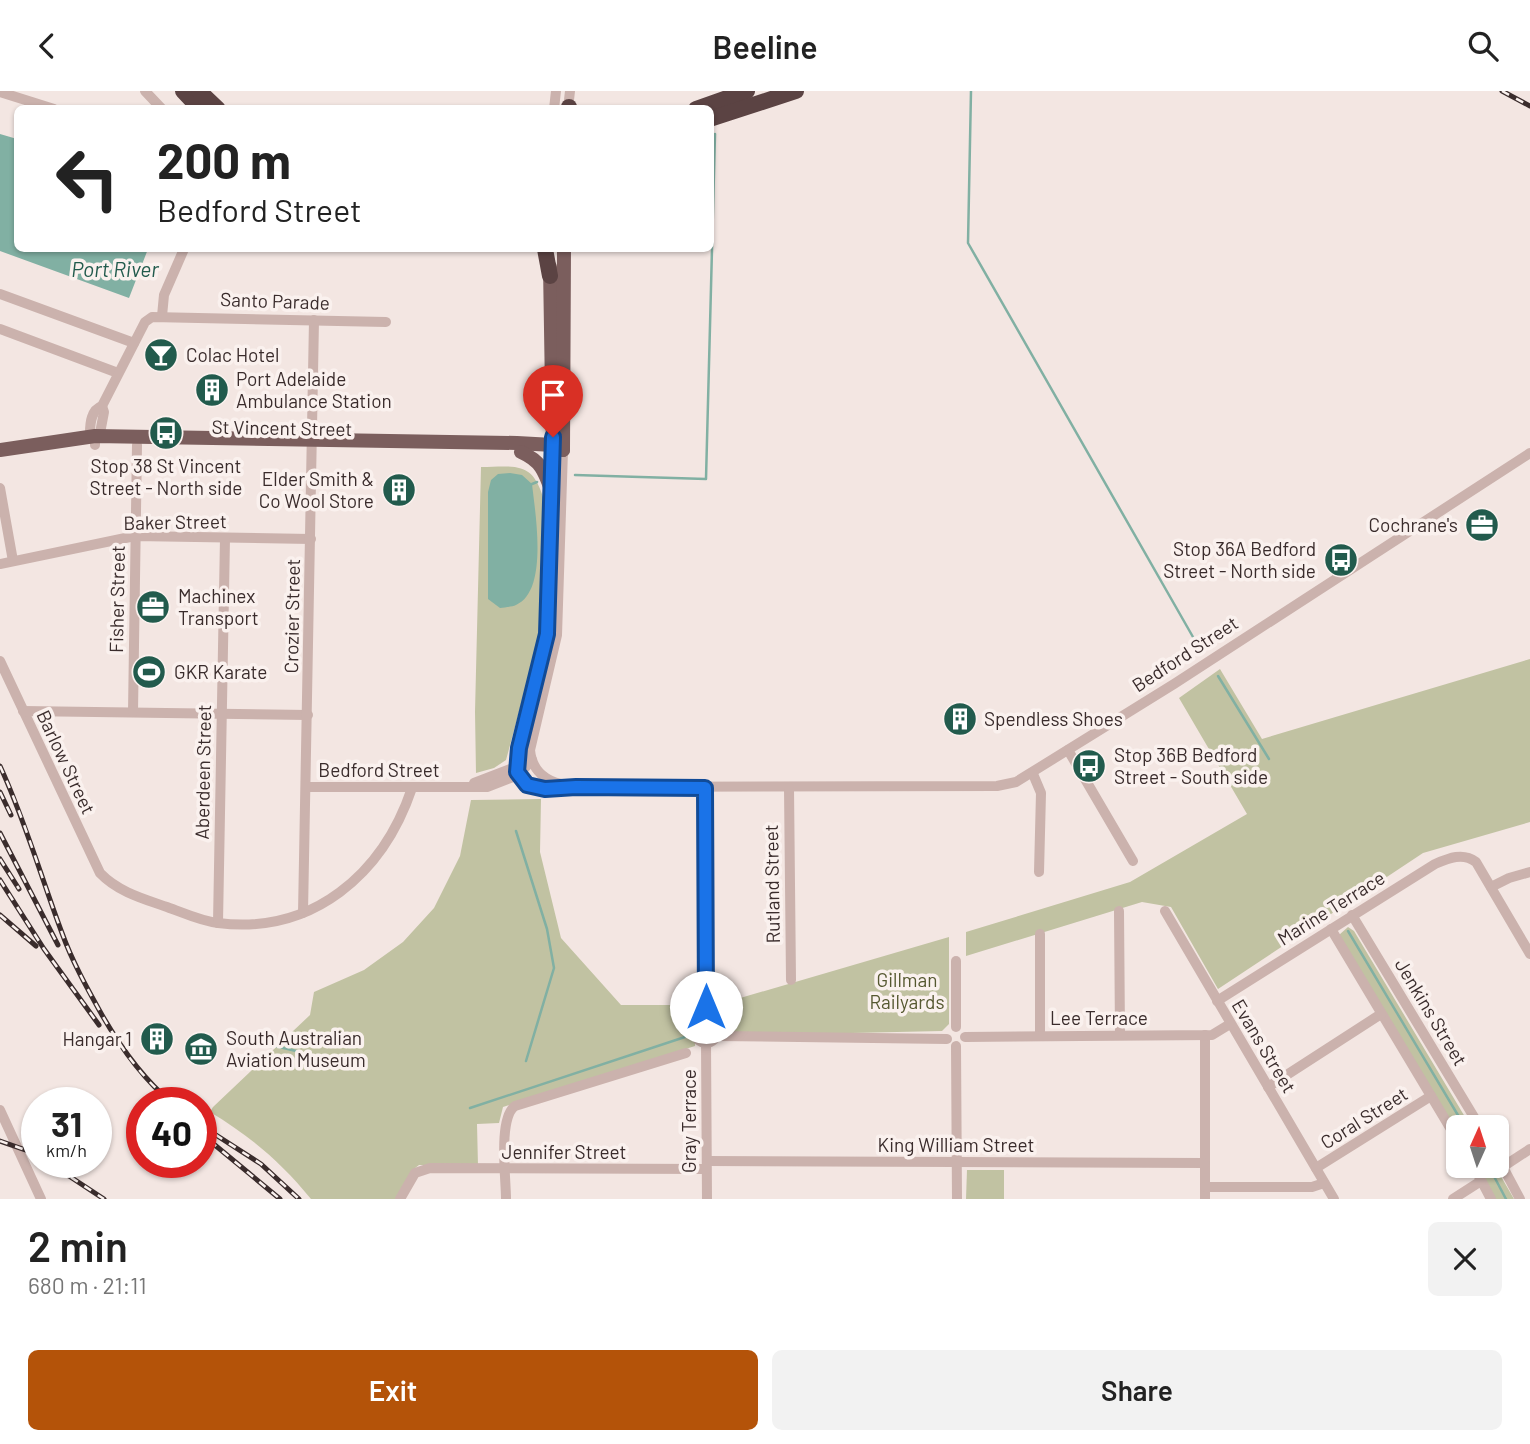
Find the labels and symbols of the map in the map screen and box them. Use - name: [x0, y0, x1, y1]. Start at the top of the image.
- water label: Port River: [71, 256, 159, 281]
- street label: Santo Parade: [220, 287, 330, 314]
- bar icon: Colac Hotel: [142, 336, 180, 374]
- place label: Colac Hotel: [186, 343, 279, 366]
- pin: [523, 365, 583, 437]
- place label: Port Adelaide Ambulance Station: [236, 367, 392, 412]
- building icon: Port Adelaide Ambulance Station: [193, 371, 231, 409]
- bus stop icon: Stop 38 St Vincent Street - North side: [147, 414, 185, 452]
- street label: St Vincent Street: [211, 415, 353, 440]
- place label: Stop 38 St Vincent Street - North side: [90, 454, 242, 499]
- place label: Elder Smith & Co Wool Store: [259, 467, 374, 512]
- building icon: Elder Smith & Co Wool Store: [380, 471, 418, 509]
- office icon: Cochrane's: [1463, 506, 1501, 544]
- street label: Baker Street: [123, 509, 227, 534]
- place label: Cochrane's: [1368, 513, 1458, 536]
- place label: Stop 36A Bedford Street - North side: [1163, 537, 1316, 582]
- bus stop icon: Stop 36A Bedford Street - North side: [1322, 541, 1360, 579]
- street label: Fisher Street: [104, 545, 129, 653]
- street label: Crozier Street: [279, 558, 304, 674]
- place label: Machinex Transport: [178, 584, 259, 629]
- office icon: Machinex Transport: [134, 588, 172, 626]
- street label: Bedford Street: [1128, 611, 1242, 696]
- sports icon: GKR Karate: [130, 653, 168, 691]
- place label: GKR Karate: [174, 660, 267, 683]
- building icon: Spendless Shoes: [941, 700, 979, 738]
- street label: Aberdeen Street: [190, 704, 215, 840]
- street label: Barlow Street: [32, 706, 101, 817]
- place label: Spendless Shoes: [984, 707, 1123, 730]
- place label: Stop 36B Bedford Street - South side: [1114, 743, 1268, 788]
- bus stop icon: Stop 36B Bedford Street - South side: [1070, 747, 1108, 785]
- street label: Bedford Street: [318, 758, 440, 781]
- street label: Rutland Street: [759, 824, 784, 944]
- street label: Marine Terrace: [1273, 865, 1389, 950]
- street label: Jenkins Street: [1390, 954, 1472, 1069]
- park label: Gillman Railyards: [869, 968, 945, 1013]
- position arrow: [669, 970, 743, 1044]
- street label: Evans Street: [1228, 995, 1301, 1097]
- street label: Lee Terrace: [1050, 1006, 1148, 1029]
- building icon: Hangar 1: [138, 1020, 176, 1058]
- place label: South Australian Aviation Museum: [226, 1026, 366, 1071]
- place label: Hangar 1: [62, 1027, 132, 1050]
- museum icon: South Australian Aviation Museum: [182, 1030, 220, 1068]
- street label: Gray Terrace: [677, 1069, 700, 1173]
- street label: Coral Street: [1316, 1082, 1412, 1153]
- speed limit sign: 40: [126, 1087, 217, 1178]
- north arrow: [1446, 1115, 1508, 1178]
- street label: King William Street: [878, 1133, 1034, 1156]
- street label: Jennifer Street: [501, 1140, 627, 1163]

